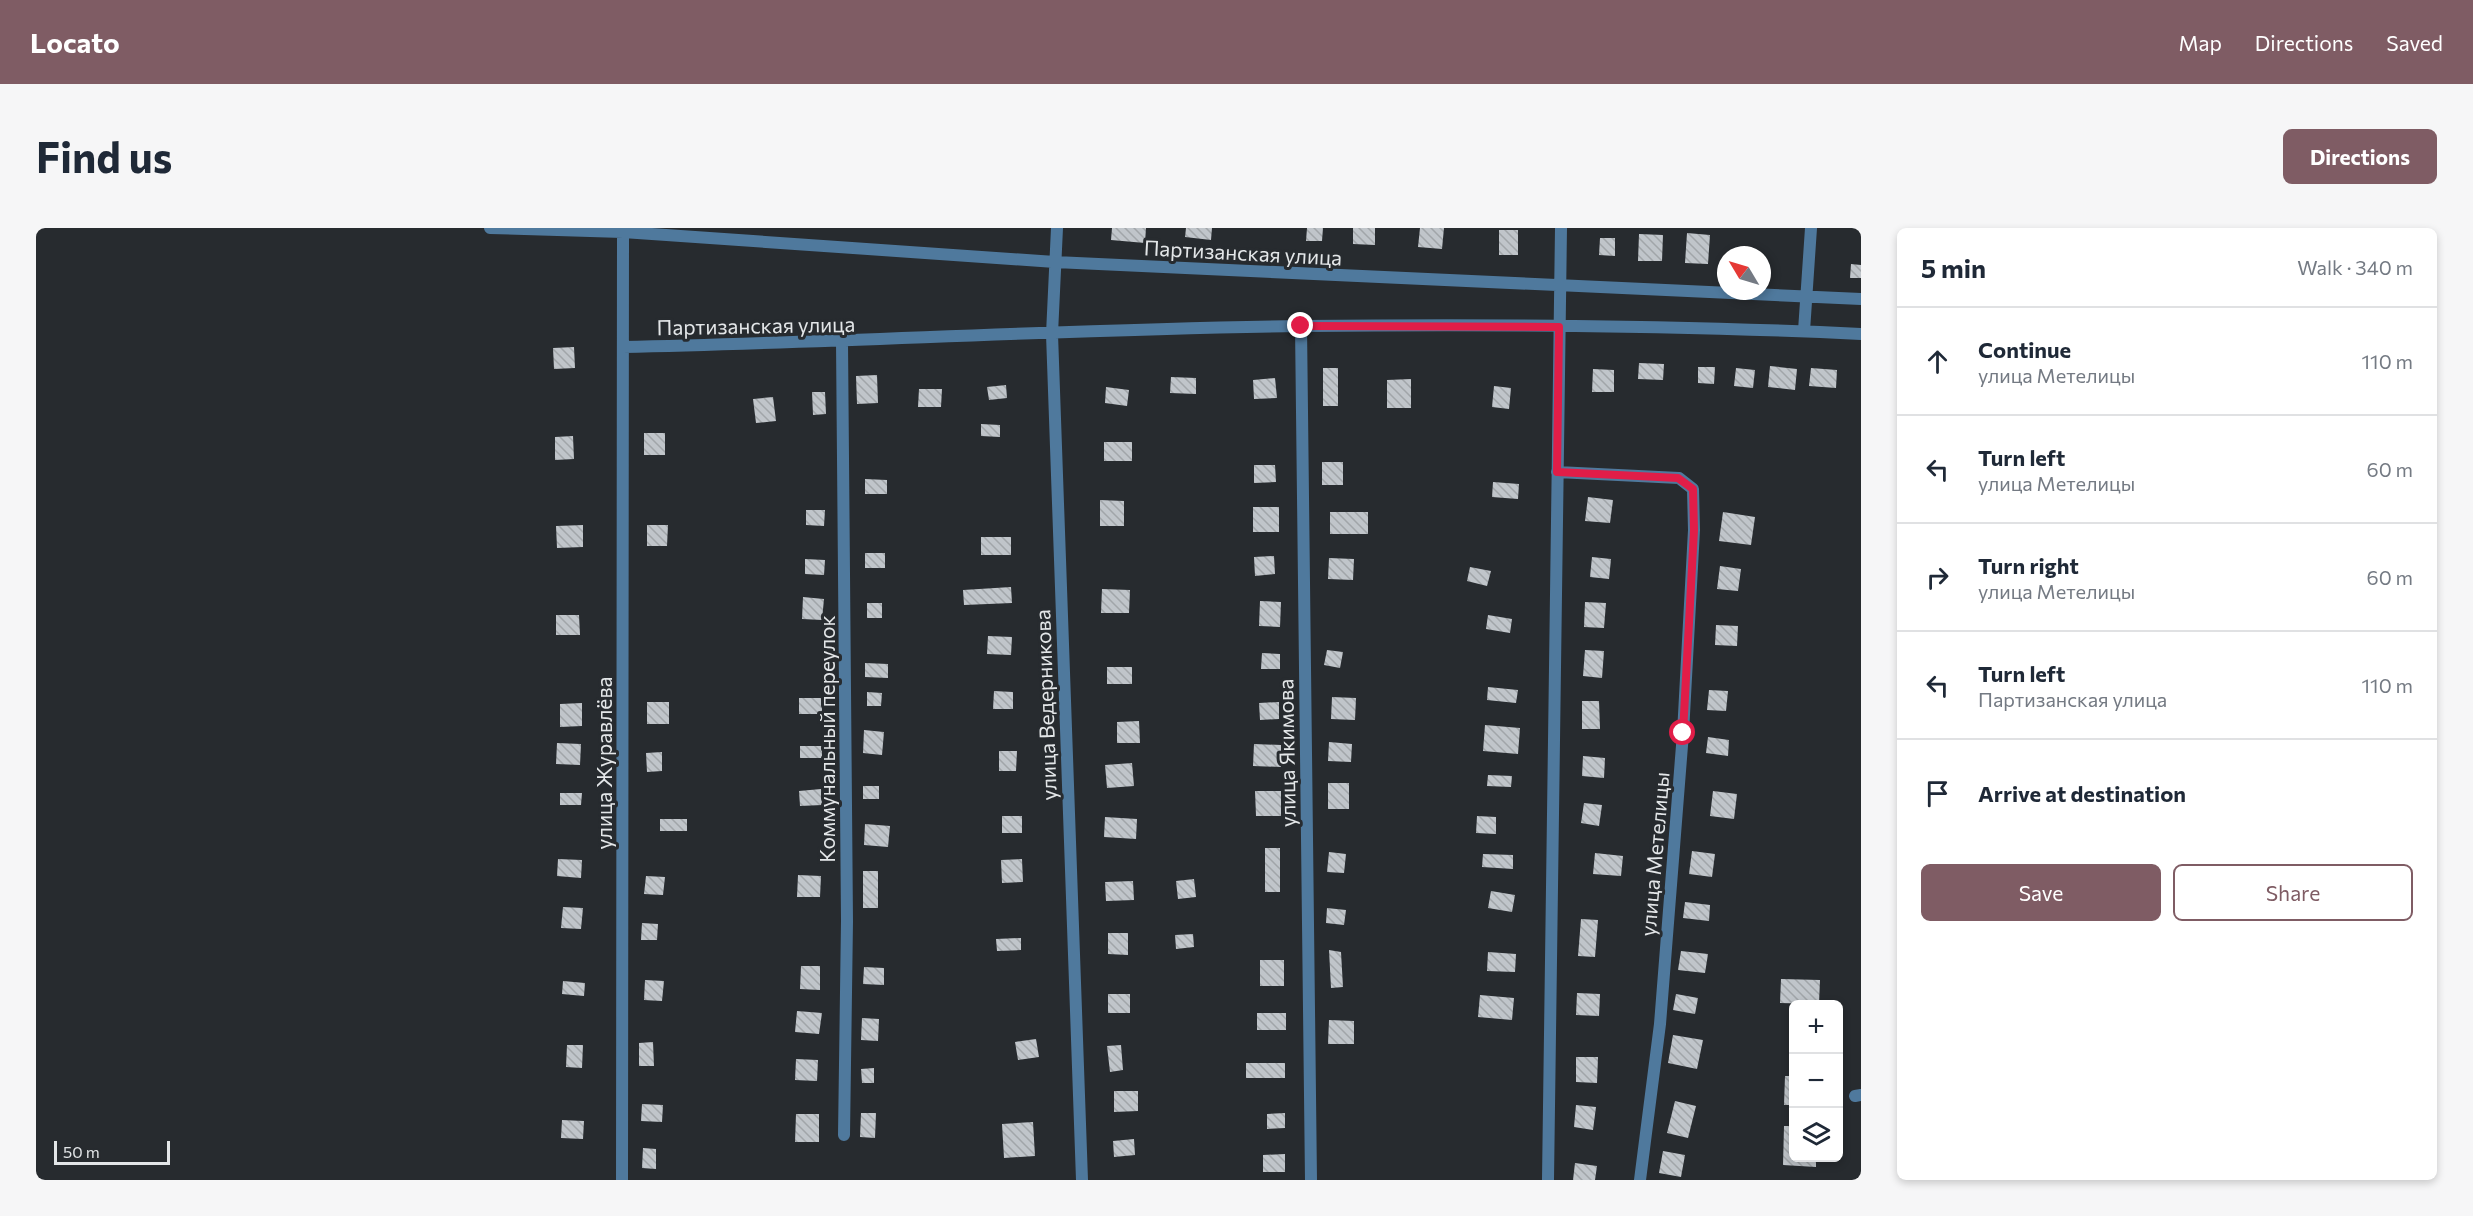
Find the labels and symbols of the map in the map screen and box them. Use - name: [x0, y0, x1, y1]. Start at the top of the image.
- street label: Партизанская улица: [1143, 234, 1343, 270]
- north arrow: [1717, 246, 1771, 300]
- street label: Партизанская улица: [656, 311, 856, 339]
- route end: [1287, 312, 1313, 338]
- street label: улица Ведерникова: [1029, 609, 1061, 801]
- street label: Коммунальный переулок: [814, 615, 839, 863]
- street label: улица Журавлёва: [591, 677, 616, 849]
- street label: улица Якимова: [1272, 679, 1300, 827]
- route start: [1669, 719, 1695, 745]
- street label: улица Метелицы: [1634, 771, 1674, 937]
- scale bar: [54, 1138, 170, 1166]

